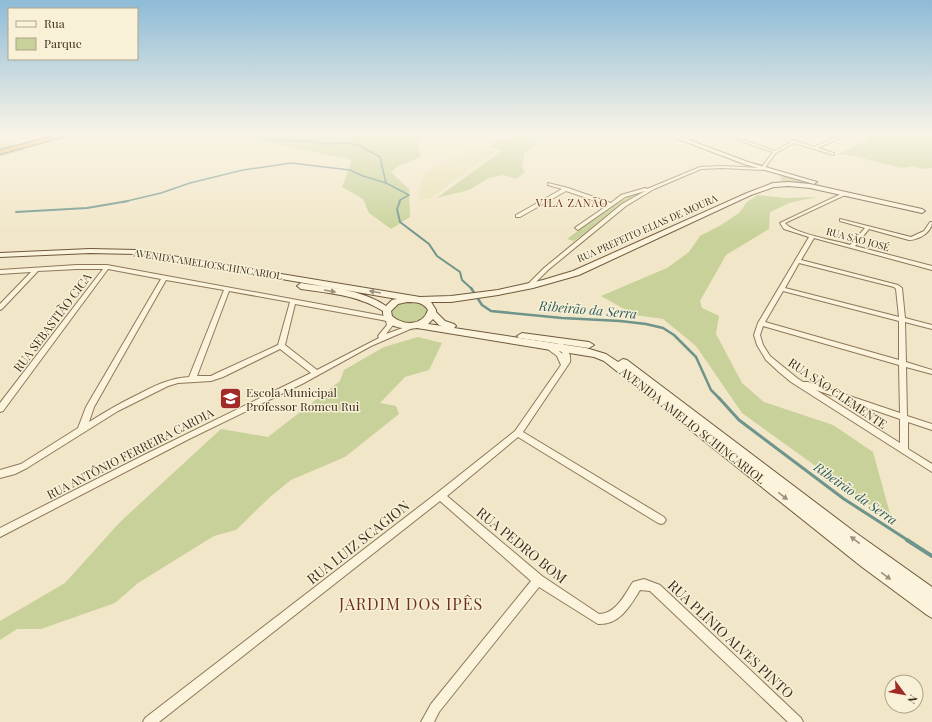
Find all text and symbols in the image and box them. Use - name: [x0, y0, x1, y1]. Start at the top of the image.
- legend: [8, 8, 138, 60]
- text: Rua: [44, 15, 65, 31]
- text: Parque: [44, 35, 82, 51]
- street label: RUA PREFEITO ELIAS DE MOURA: [575, 190, 720, 265]
- district label: VILA ZANÃO: [535, 195, 608, 210]
- street label: RUA SÃO JOSÉ: [825, 224, 891, 254]
- street label: AVENIDA AMELIO SCHINCARIOL: [132, 245, 283, 283]
- street label: RUA SEBASTIÃO CICA: [9, 269, 95, 375]
- one-way arrow: [324, 288, 336, 294]
- one-way arrow: [369, 288, 381, 294]
- water label: Ribeirão da Serra: [537, 296, 638, 322]
- street label: RUA SÃO CLEMENTE: [786, 354, 890, 432]
- street label: AVENIDA AMELIO SCHINCARIOL: [616, 363, 769, 487]
- place label: Escola Municipal Professor Romeu Rui: [246, 384, 360, 414]
- school or university icon: Escola Municipal Professor Romeu Rui: [217, 386, 243, 412]
- street label: RUA ANTÔNIO FERREIRA CARDIA: [44, 404, 216, 502]
- water label: Ribeirão da Serra: [810, 457, 901, 528]
- one-way arrow: [778, 492, 788, 500]
- street label: RUA LUIZ SCAGION: [303, 496, 413, 588]
- street label: RUA PEDRO BOM: [473, 503, 571, 587]
- one-way arrow: [850, 536, 861, 544]
- one-way arrow: [880, 572, 891, 580]
- street label: RUA PLÍNIO ALVES PINTO: [664, 576, 798, 702]
- district label: JARDIM DOS IPÊS: [338, 593, 483, 614]
- north arrow: [884, 674, 924, 714]
- text: N: [904, 692, 921, 707]

